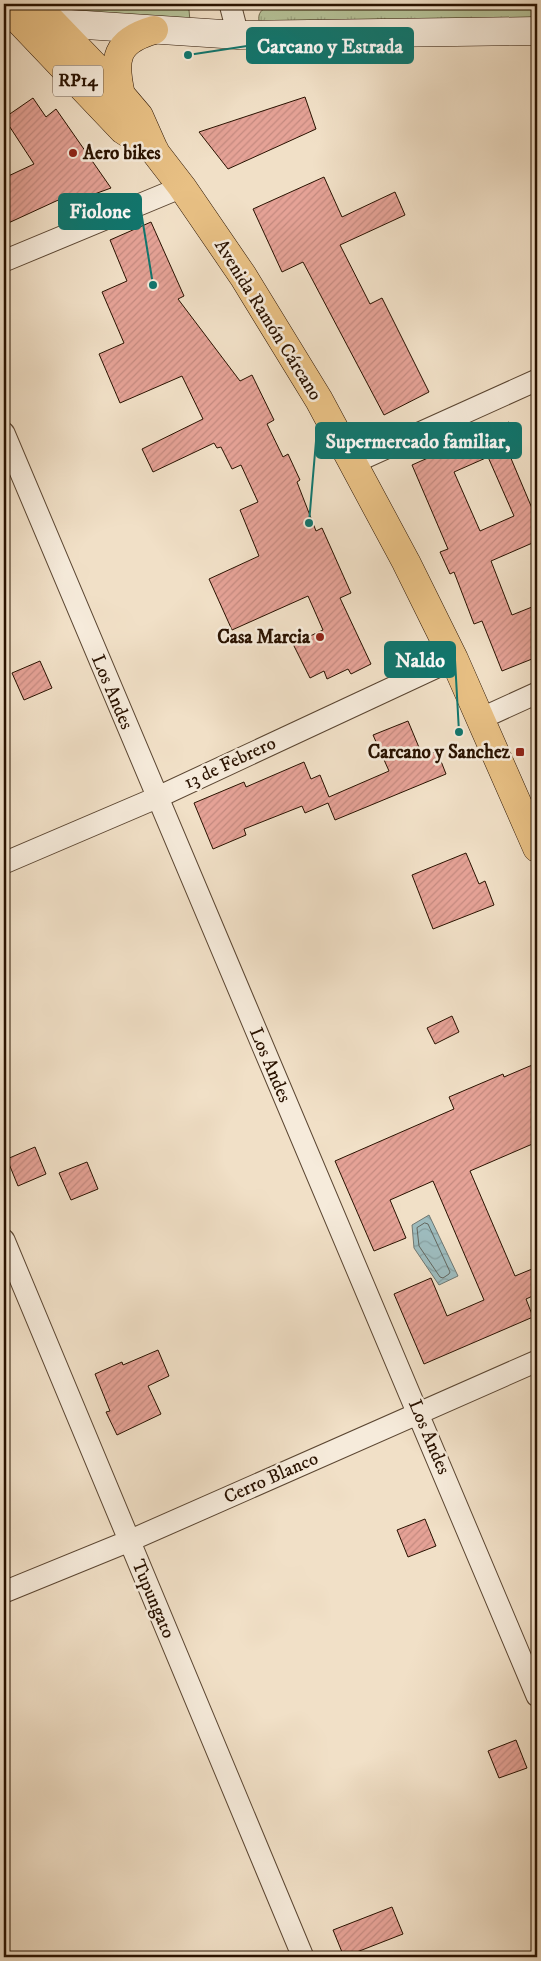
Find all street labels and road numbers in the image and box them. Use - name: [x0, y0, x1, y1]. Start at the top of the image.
- road number: RP14: [53, 66, 103, 96]
- street label: Avenida Ramón Cárcano: [209, 235, 327, 405]
- street label: Los Andes: [86, 651, 138, 733]
- street label: 13 de Febrero: [180, 732, 280, 794]
- street label: Los Andes: [244, 1024, 296, 1106]
- street label: Los Andes: [403, 1396, 455, 1478]
- street label: Cerro Blanco: [220, 1447, 322, 1509]
- street label: Tupungato: [126, 1556, 180, 1642]

